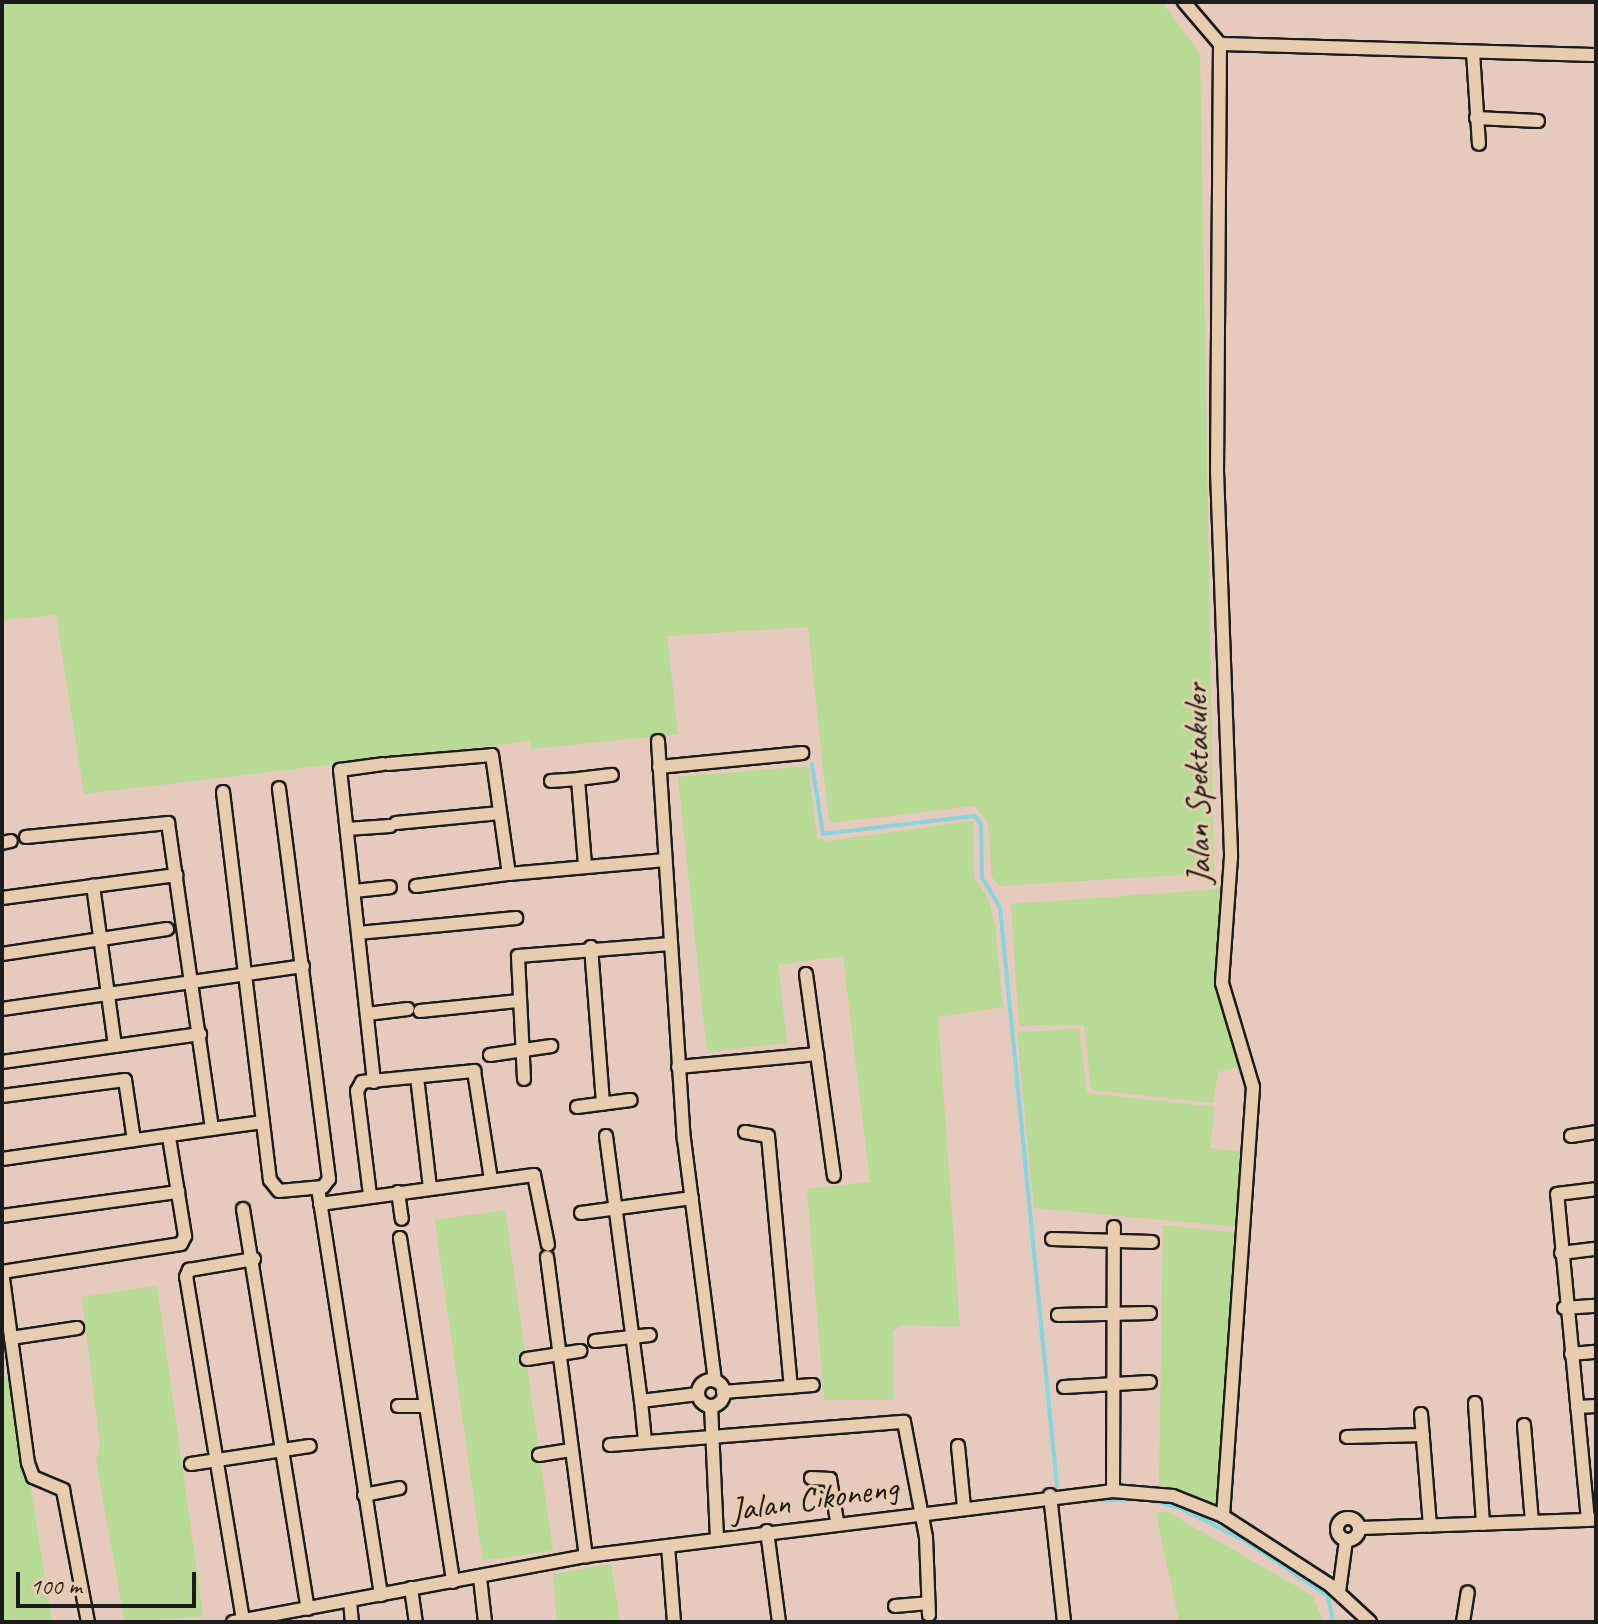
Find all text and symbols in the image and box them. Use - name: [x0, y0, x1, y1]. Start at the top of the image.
- street label: Jalan Spektakuler: [1175, 684, 1219, 884]
- street label: Jalan Cikoneng: [728, 1466, 900, 1530]
- scale bar: [20, 1556, 200, 1606]
- text: 100 m: [30, 1571, 82, 1601]

